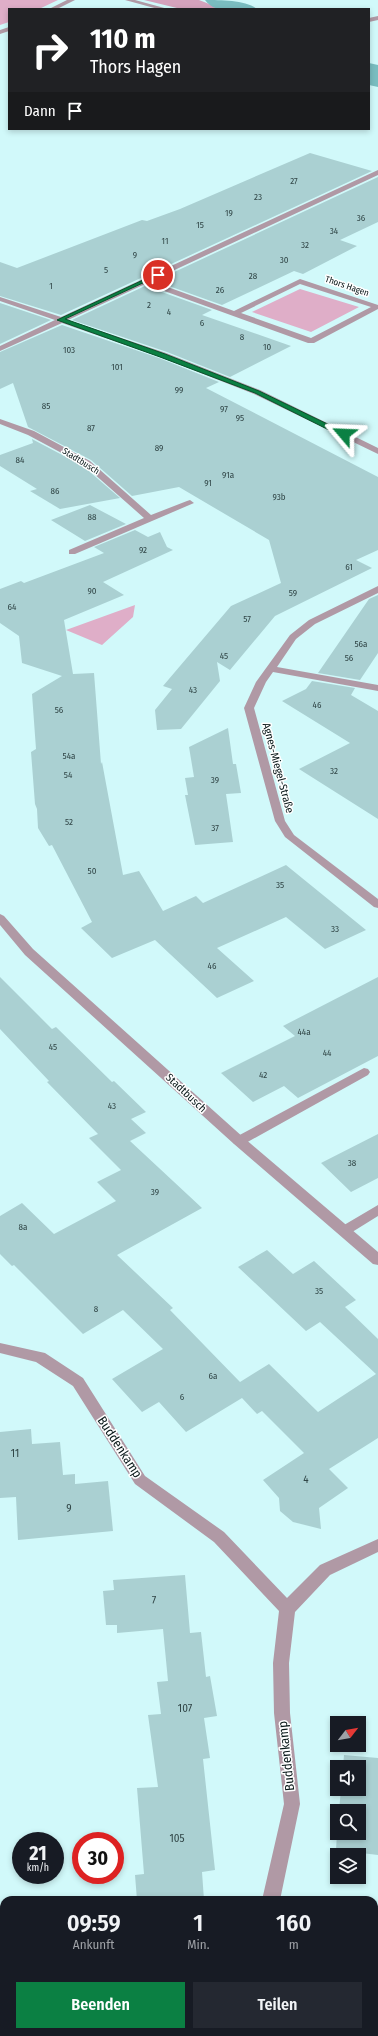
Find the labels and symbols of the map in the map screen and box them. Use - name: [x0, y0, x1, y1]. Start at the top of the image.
- house number: 27: [290, 176, 298, 186]
- house number: 23: [254, 192, 262, 202]
- house number: 19: [225, 208, 233, 218]
- house number: 36: [357, 213, 366, 223]
- house number: 15: [196, 220, 204, 230]
- house number: 34: [330, 226, 339, 236]
- house number: 11: [162, 236, 168, 246]
- house number: 32: [301, 240, 309, 250]
- house number: 9: [133, 250, 137, 260]
- house number: 30: [280, 255, 289, 265]
- pin: [141, 258, 175, 292]
- house number: 5: [104, 265, 108, 275]
- house number: 28: [249, 271, 258, 281]
- street label: Thors Hagen: [324, 274, 370, 298]
- house number: 1: [49, 281, 53, 291]
- house number: 26: [216, 285, 225, 295]
- house number: 2: [147, 300, 151, 310]
- house number: 4: [167, 307, 172, 317]
- house number: 6: [200, 318, 205, 328]
- house number: 8: [240, 332, 245, 342]
- house number: 10: [263, 342, 271, 352]
- house number: 103: [63, 345, 75, 355]
- house number: 101: [111, 362, 123, 372]
- house number: 99: [175, 385, 183, 395]
- house number: 85: [42, 401, 50, 411]
- house number: 97: [220, 404, 228, 414]
- house number: 95: [236, 413, 244, 423]
- position arrow: [323, 413, 365, 455]
- house number: 87: [87, 423, 95, 433]
- house number: 89: [155, 443, 163, 453]
- street label: Stadtbusch: [61, 446, 101, 476]
- house number: 84: [16, 455, 25, 465]
- house number: 91a: [222, 470, 235, 480]
- house number: 91: [204, 478, 212, 488]
- house number: 86: [51, 486, 60, 496]
- house number: 93b: [272, 492, 286, 502]
- house number: 88: [87, 512, 97, 522]
- house number: 92: [139, 545, 147, 555]
- house number: 61: [345, 562, 353, 572]
- house number: 90: [87, 586, 97, 596]
- house number: 59: [289, 588, 297, 598]
- house number: 64: [8, 602, 17, 612]
- house number: 57: [243, 614, 251, 624]
- house number: 56a: [354, 639, 368, 649]
- house number: 45: [220, 651, 228, 661]
- house number: 56: [345, 653, 354, 663]
- house number: 43: [189, 685, 197, 695]
- house number: 46: [313, 700, 322, 710]
- house number: 56: [55, 705, 64, 715]
- street label: Agnes-Miegel-Straße: [260, 721, 296, 815]
- house number: 54a: [63, 751, 76, 761]
- house number: 32: [330, 766, 338, 776]
- house number: 54: [64, 770, 73, 780]
- house number: 39: [211, 775, 219, 785]
- house number: 52: [65, 817, 73, 827]
- house number: 37: [211, 823, 219, 833]
- house number: 50: [88, 866, 97, 876]
- house number: 35: [276, 880, 284, 890]
- house number: 33: [331, 924, 339, 934]
- house number: 46: [208, 961, 217, 971]
- house number: 44a: [297, 1027, 311, 1037]
- house number: 45: [49, 1042, 57, 1052]
- house number: 44: [323, 1048, 332, 1058]
- house number: 42: [259, 1070, 267, 1080]
- street label: Stadtbusch: [163, 1071, 209, 1115]
- house number: 43: [108, 1101, 116, 1111]
- house number: 38: [348, 1158, 357, 1168]
- house number: 39: [151, 1187, 159, 1197]
- house number: 8a: [19, 1222, 28, 1232]
- house number: 35: [315, 1286, 323, 1296]
- house number: 8: [94, 1304, 99, 1314]
- house number: 6a: [209, 1371, 218, 1381]
- house number: 6: [180, 1392, 185, 1402]
- street label: Buddenkamp: [95, 1413, 145, 1481]
- house number: 11: [11, 1447, 19, 1460]
- house number: 4: [303, 1473, 309, 1486]
- house number: 9: [66, 1502, 72, 1515]
- house number: 7: [152, 1594, 157, 1607]
- house number: 107: [178, 1702, 193, 1715]
- north arrow: [330, 1716, 366, 1752]
- street label: Buddenkamp: [275, 1720, 297, 1792]
- speed limit sign: 30: [72, 1832, 124, 1884]
- house number: 105: [169, 1832, 185, 1845]

